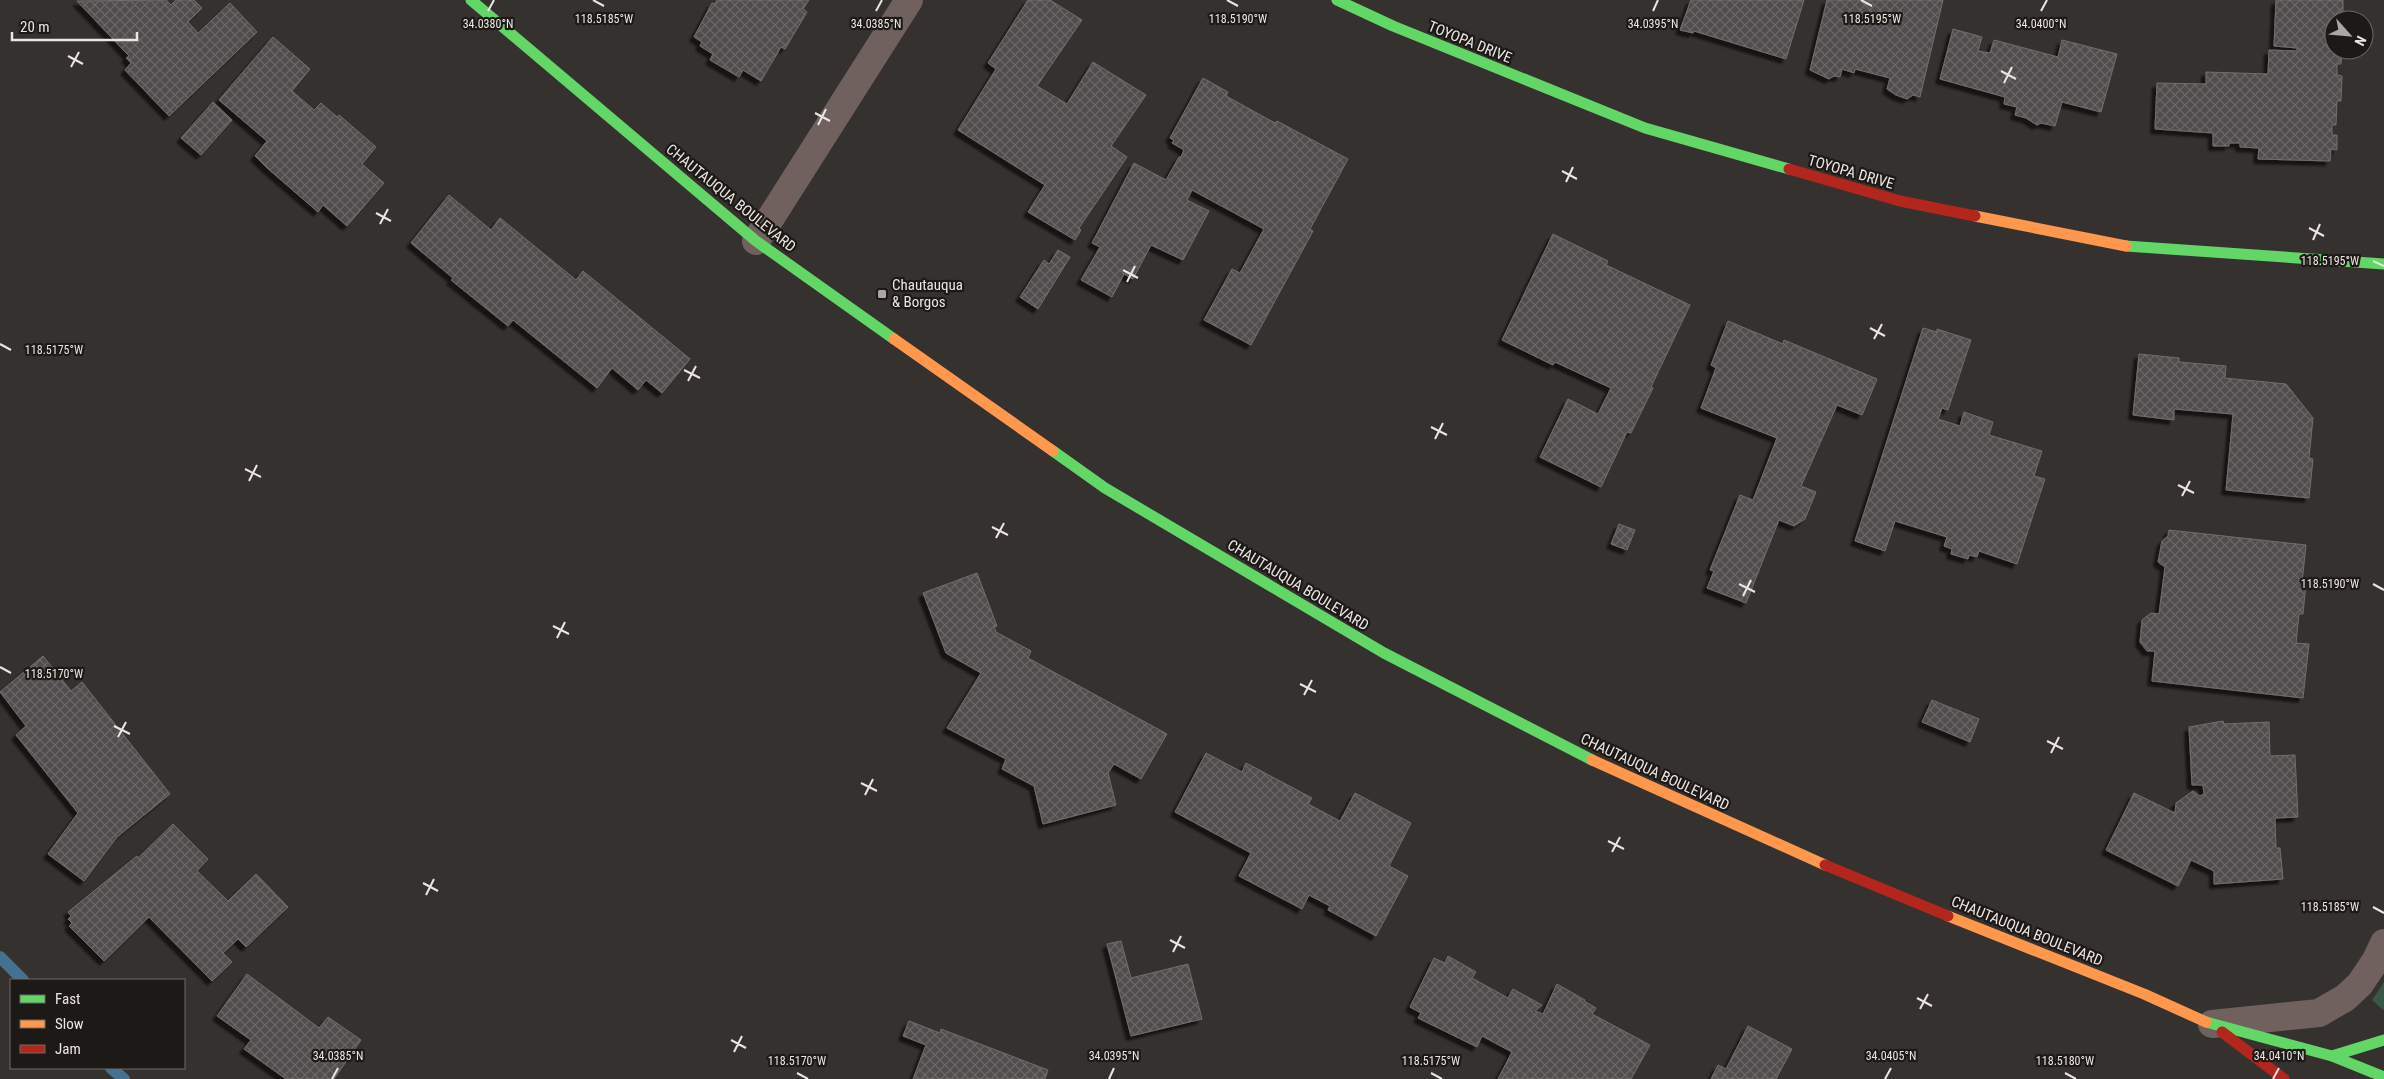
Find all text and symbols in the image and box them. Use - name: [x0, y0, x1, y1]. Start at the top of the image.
- scale bar: [12, 10, 138, 42]
- north arrow: [2324, 10, 2374, 60]
- text: 118.5185°W: [575, 12, 633, 26]
- text: 118.5190°W: [1209, 12, 1267, 26]
- text: 118.5195°W: [1843, 12, 1901, 26]
- text: 34.0380°N: [463, 17, 513, 31]
- text: 34.0385°N: [851, 17, 901, 31]
- street label: TOYOPA DRIVE: [1426, 17, 1514, 67]
- text: 34.0395°N: [1628, 17, 1678, 31]
- text: 34.0400°N: [2016, 17, 2066, 31]
- text: 20 m: [20, 18, 50, 36]
- text: N: [2352, 33, 2370, 48]
- street label: CHAUTAUQUA BOULEVARD: [663, 140, 799, 256]
- street label: TOYOPA DRIVE: [1806, 151, 1896, 193]
- text: 118.5195°W: [2301, 254, 2359, 268]
- place label: Chautauqua & Borgos: [892, 276, 963, 311]
- marker: Chautauqua & Borgos: [876, 288, 888, 300]
- text: 118.5175°W: [25, 343, 83, 357]
- street label: CHAUTAUQUA BOULEVARD: [1224, 536, 1372, 634]
- text: 118.5190°W: [2301, 577, 2359, 591]
- text: 118.5170°W: [25, 667, 83, 681]
- street label: CHAUTAUQUA BOULEVARD: [1578, 730, 1732, 814]
- street label: CHAUTAUQUA BOULEVARD: [1949, 892, 2105, 970]
- text: 118.5185°W: [2301, 900, 2359, 914]
- legend: [10, 979, 185, 1069]
- text: Fast: [55, 990, 80, 1008]
- text: Slow: [55, 1015, 84, 1033]
- text: Jam: [55, 1040, 81, 1058]
- text: 34.0385°N: [313, 1049, 363, 1063]
- text: 34.0395°N: [1089, 1049, 1139, 1063]
- text: 34.0405°N: [1866, 1049, 1916, 1063]
- text: 34.0410°N: [2254, 1049, 2304, 1063]
- text: 118.5170°W: [768, 1054, 826, 1068]
- text: 118.5175°W: [1402, 1054, 1460, 1068]
- text: 118.5180°W: [2036, 1054, 2094, 1068]

